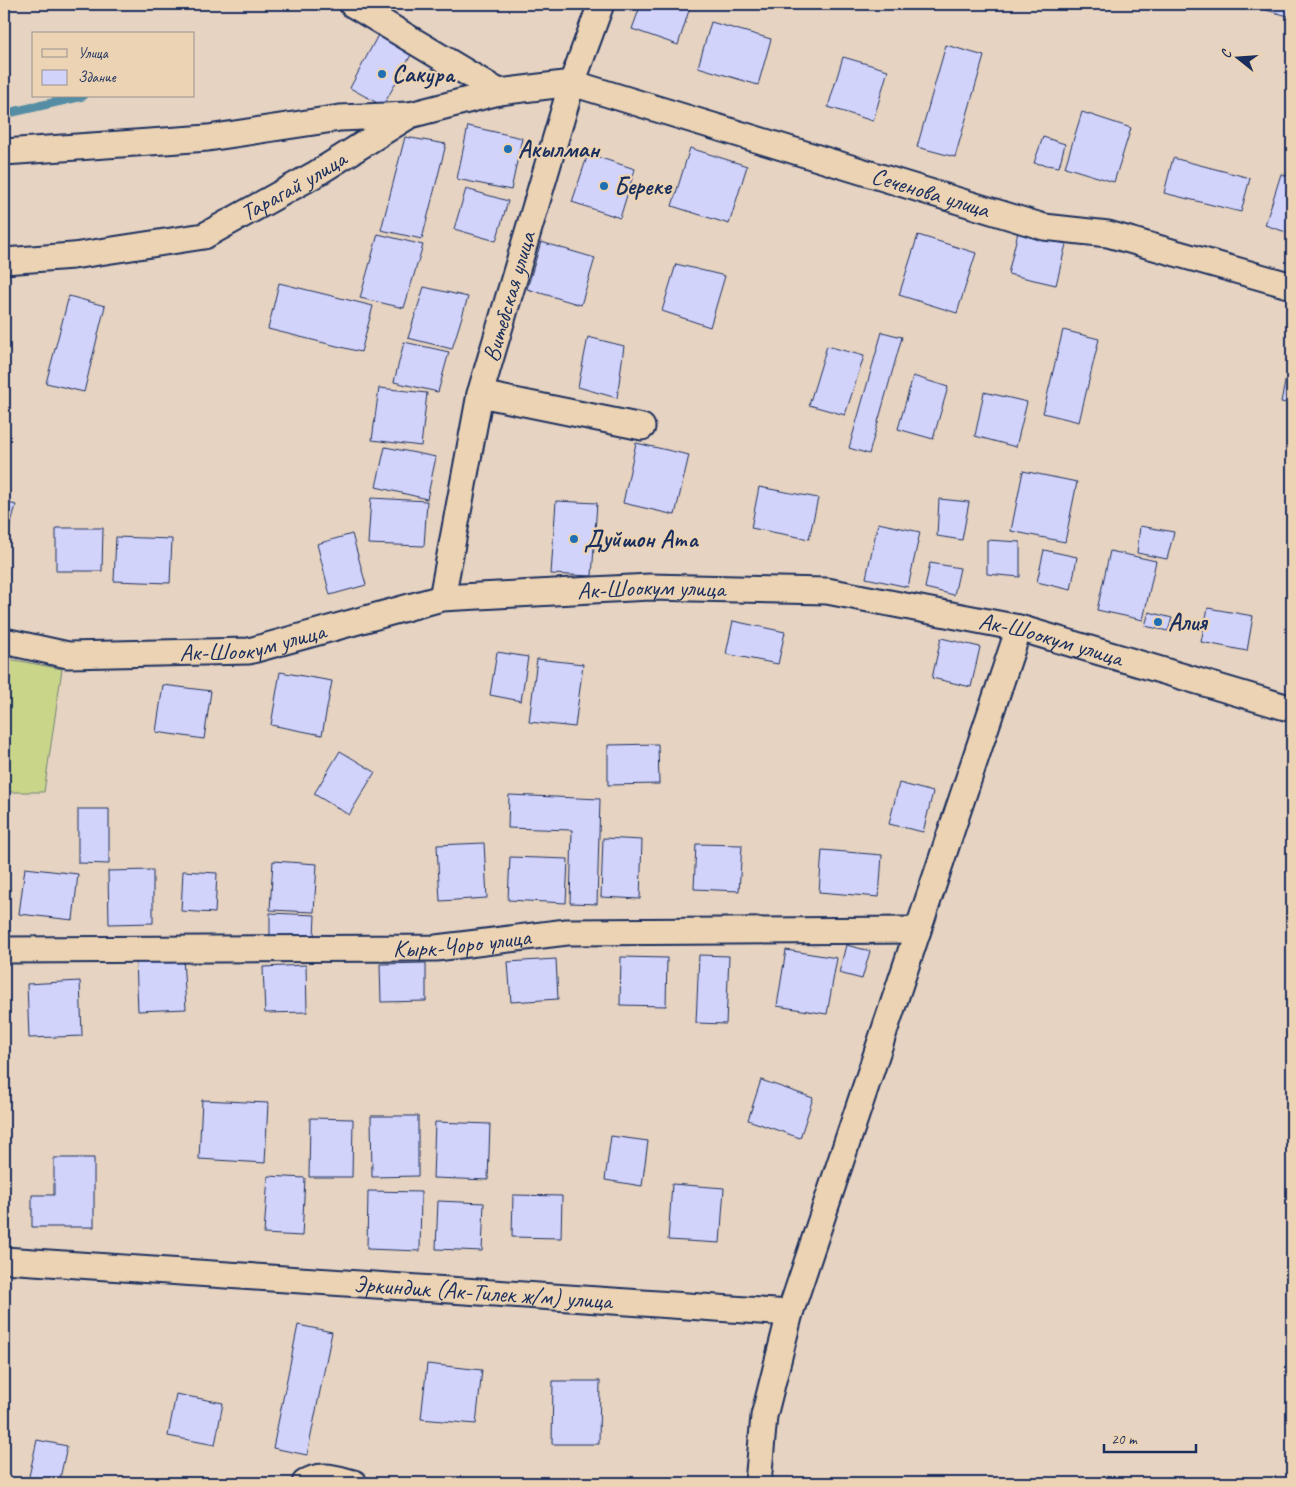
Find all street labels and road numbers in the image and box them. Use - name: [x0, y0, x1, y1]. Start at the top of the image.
- street label: Тарагай улица: [235, 143, 353, 228]
- street label: Сеченова улица: [868, 160, 995, 225]
- street label: Витебская улица: [475, 227, 543, 365]
- street label: Ак-Шоокум улица: [576, 572, 727, 606]
- street label: Ак-Шоокум улица: [976, 606, 1128, 674]
- street label: Ак-Шоокум улица: [179, 615, 331, 668]
- street label: Кырк-Чоро улица: [393, 921, 534, 963]
- street label: Эркиндик (Ак-Тилек ж/м) улица: [353, 1269, 615, 1316]

